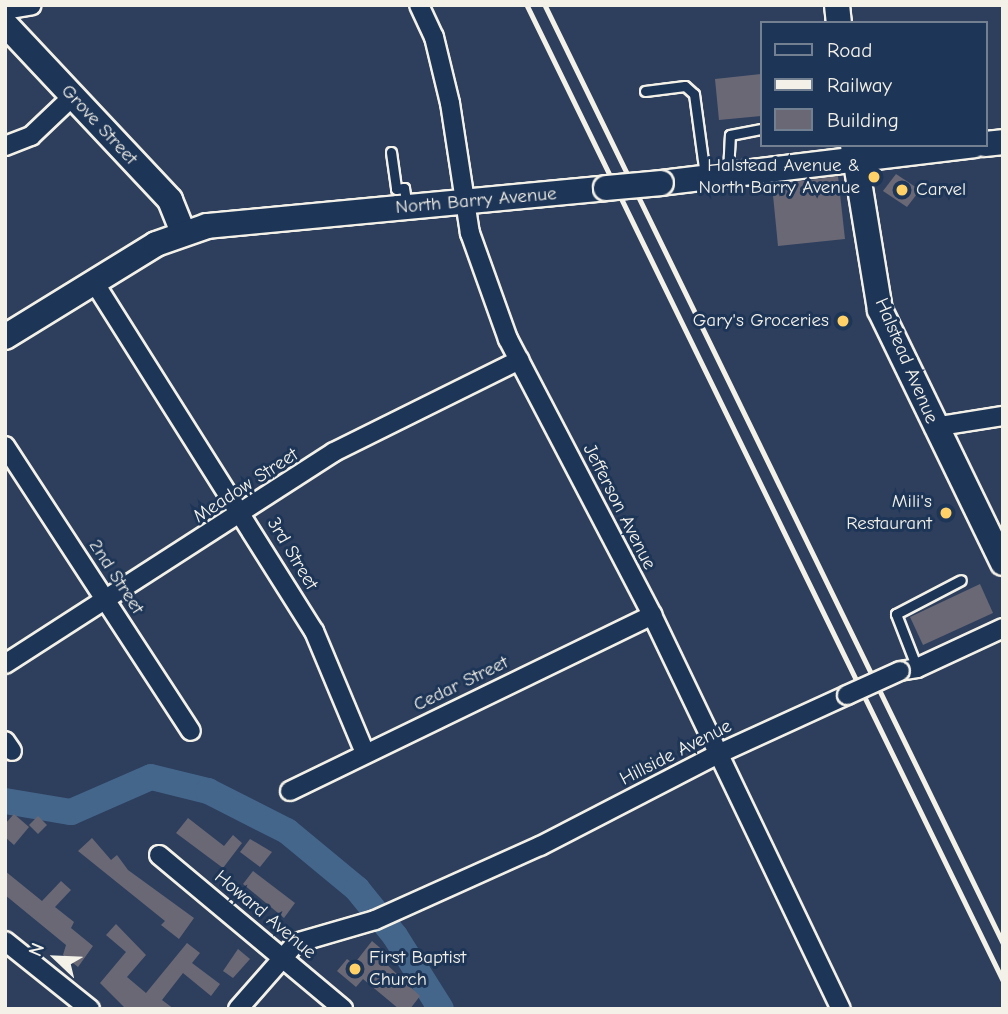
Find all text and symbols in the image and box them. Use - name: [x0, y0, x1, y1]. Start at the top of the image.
- legend: [760, 21, 987, 147]
- text: Road: [827, 38, 872, 62]
- text: Railway: [827, 73, 892, 97]
- street label: Grove Street: [56, 80, 142, 170]
- text: Building: [827, 108, 899, 132]
- place label: Halstead Avenue & North Barry Avenue: [699, 155, 860, 199]
- marker: Halstead Avenue & North Barry Avenue: [866, 169, 882, 185]
- place label: Carvel: [916, 179, 966, 201]
- marker: Carvel: [894, 182, 910, 198]
- street label: North Barry Avenue: [395, 183, 557, 219]
- street label: Halstead Avenue: [869, 295, 943, 427]
- place label: Gary's Groceries: [693, 310, 829, 332]
- marker: Gary's Groceries: [835, 313, 851, 329]
- street label: Jefferson Avenue: [577, 440, 661, 574]
- street label: Meadow Street: [189, 444, 303, 528]
- place label: Mili's Restaurant: [846, 491, 932, 535]
- marker: Mili's Restaurant: [938, 505, 954, 521]
- street label: 3rd Street: [261, 514, 323, 594]
- street label: 2nd Street: [83, 535, 149, 619]
- street label: Cedar Street: [410, 651, 512, 717]
- street label: Hillside Avenue: [616, 715, 736, 791]
- street label: Howard Avenue: [210, 866, 320, 964]
- north arrow: [21, 923, 91, 993]
- text: N: [24, 940, 49, 960]
- place label: First Baptist Church: [369, 947, 466, 991]
- marker: First Baptist Church: [347, 961, 363, 977]

